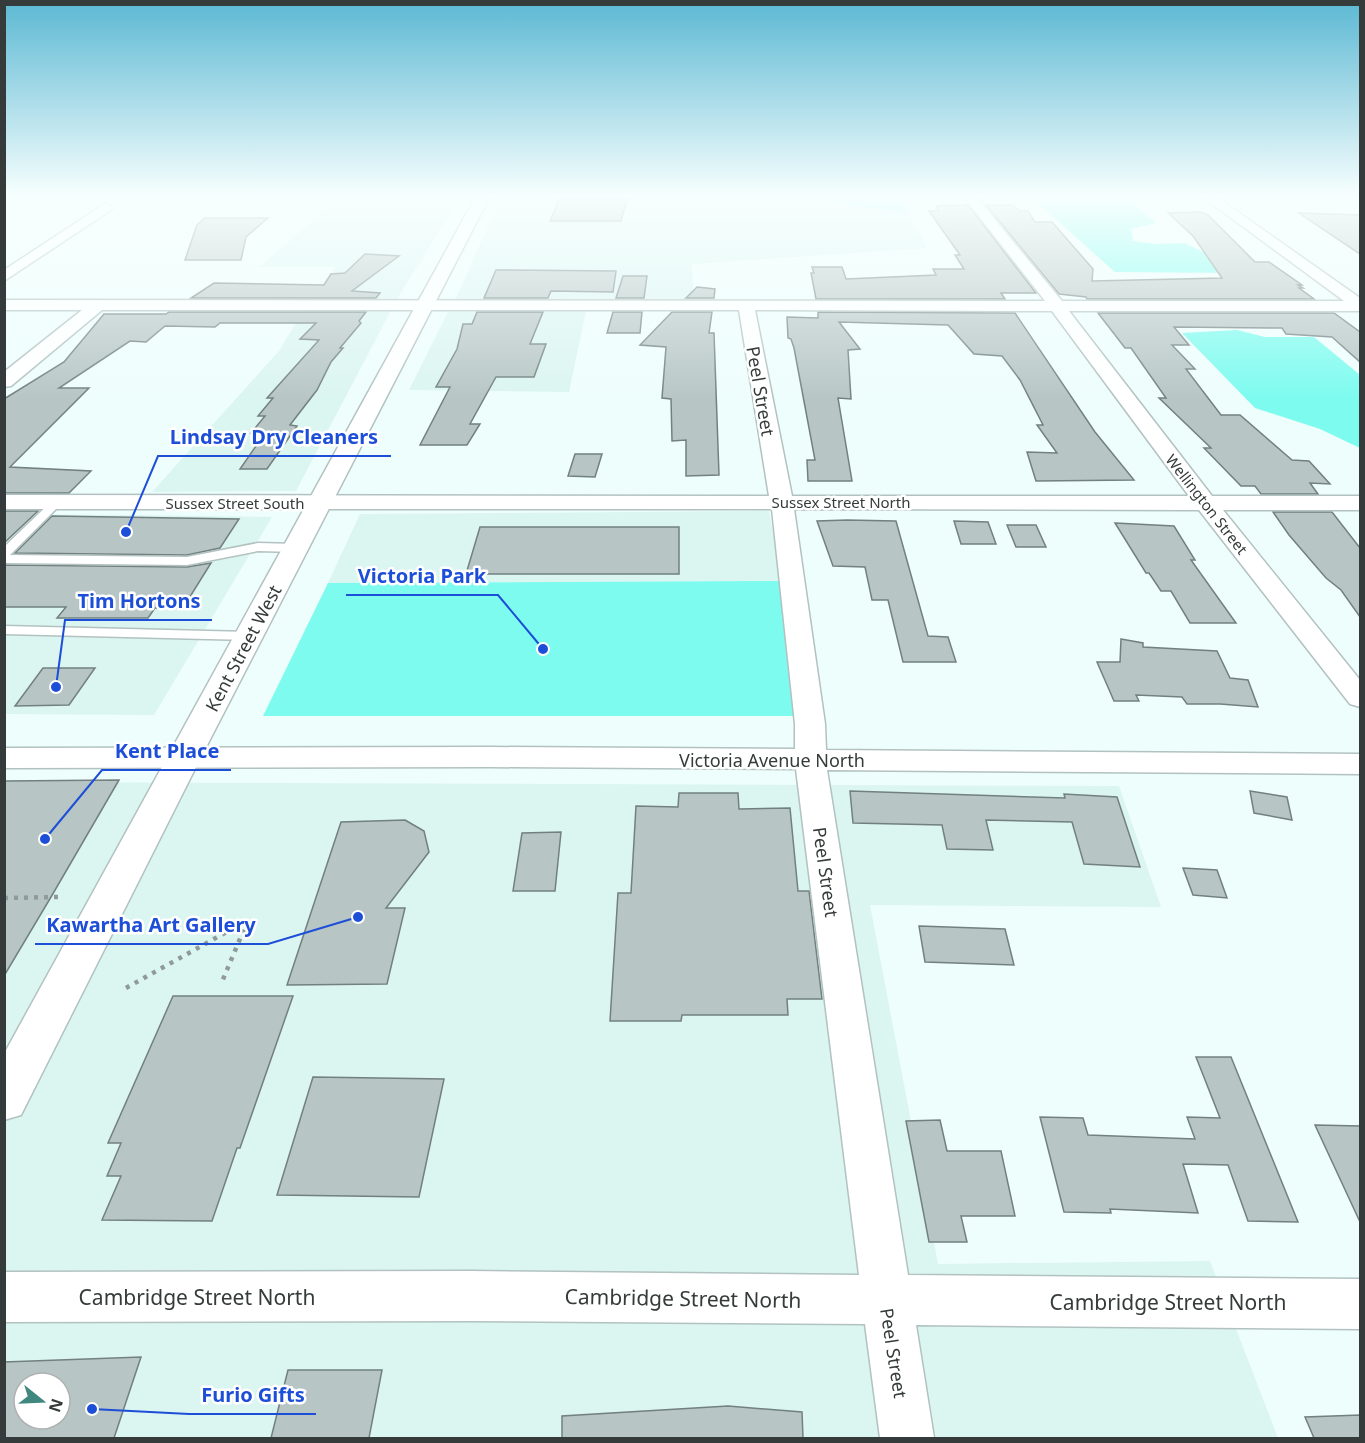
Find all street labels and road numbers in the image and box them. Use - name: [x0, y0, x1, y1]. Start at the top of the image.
- street label: Peel Street: [741, 344, 781, 438]
- street label: Wellington Street: [1162, 450, 1253, 559]
- street label: Sussex Street North: [771, 492, 911, 512]
- street label: Sussex Street South: [166, 493, 304, 513]
- street label: Kent Street West: [199, 580, 287, 716]
- street label: Victoria Avenue North: [679, 748, 865, 772]
- street label: Peel Street: [808, 825, 844, 919]
- street label: Cambridge Street North: [564, 1282, 802, 1314]
- street label: Cambridge Street North: [79, 1283, 315, 1311]
- street label: Cambridge Street North: [1050, 1288, 1286, 1316]
- street label: Peel Street: [875, 1306, 913, 1400]

